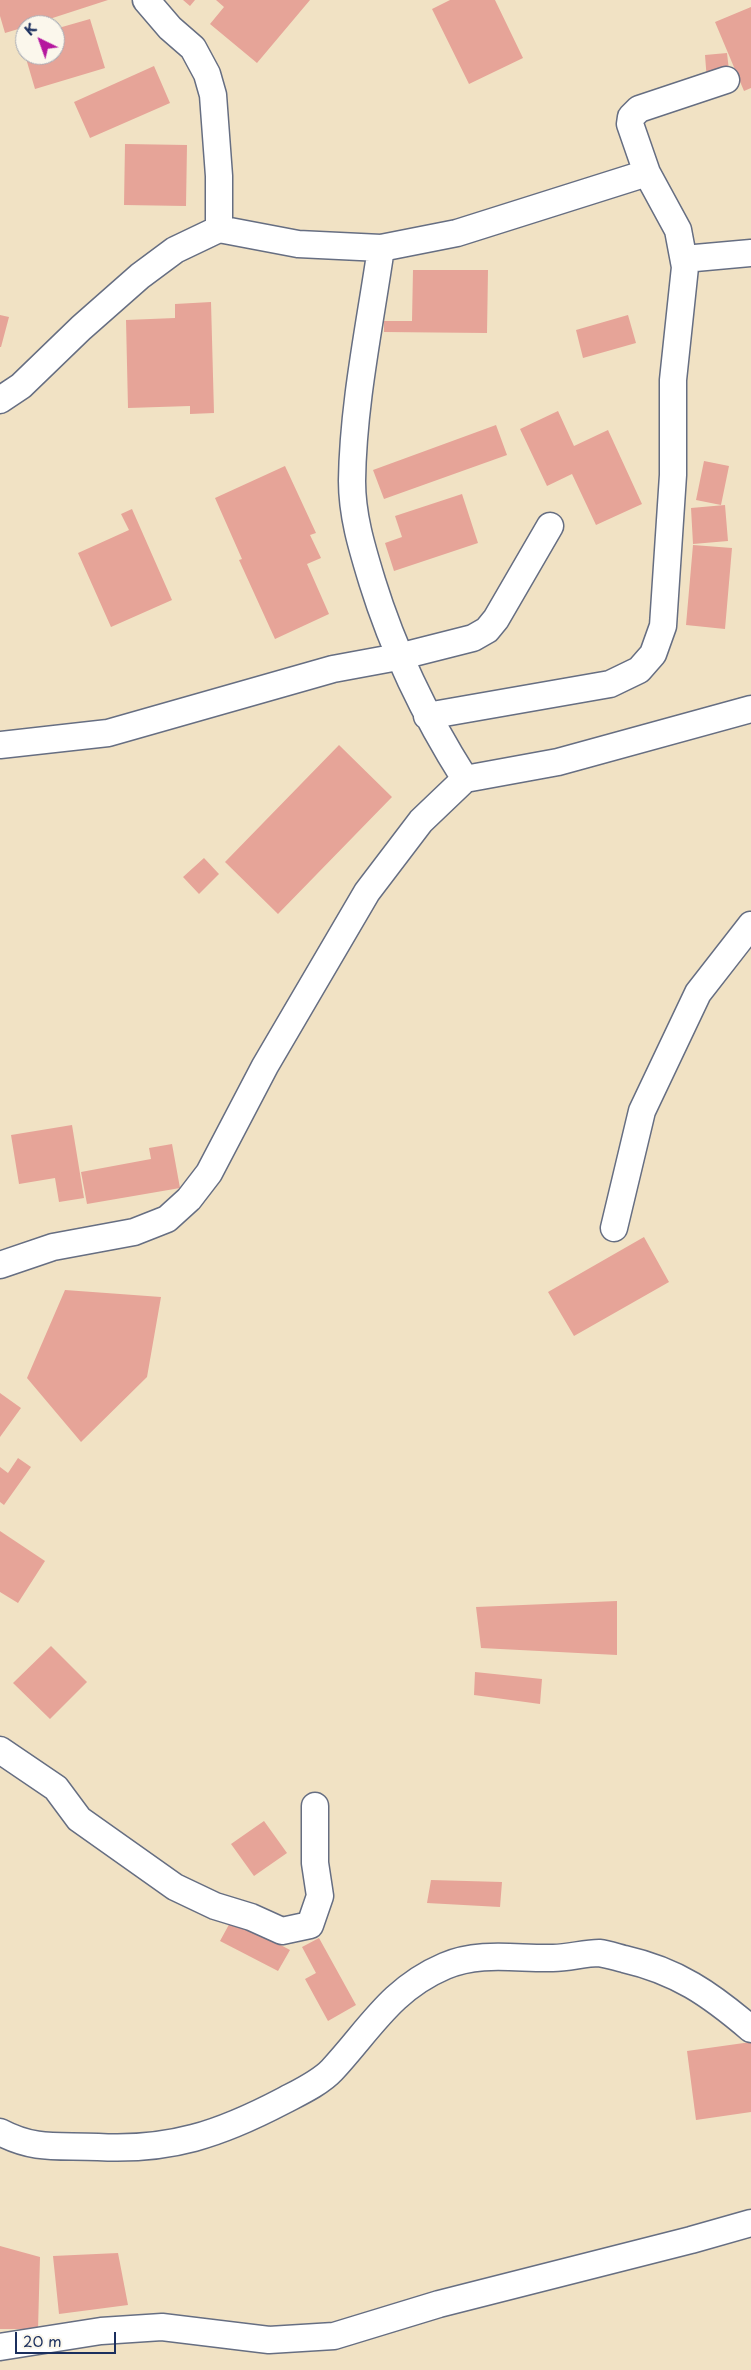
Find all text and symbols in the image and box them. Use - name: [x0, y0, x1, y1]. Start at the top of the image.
- north arrow: [15, 15, 65, 65]
- text: K: [19, 18, 41, 40]
- scale bar: [18, 2322, 119, 2354]
- text: 20 m: [23, 2329, 62, 2352]

